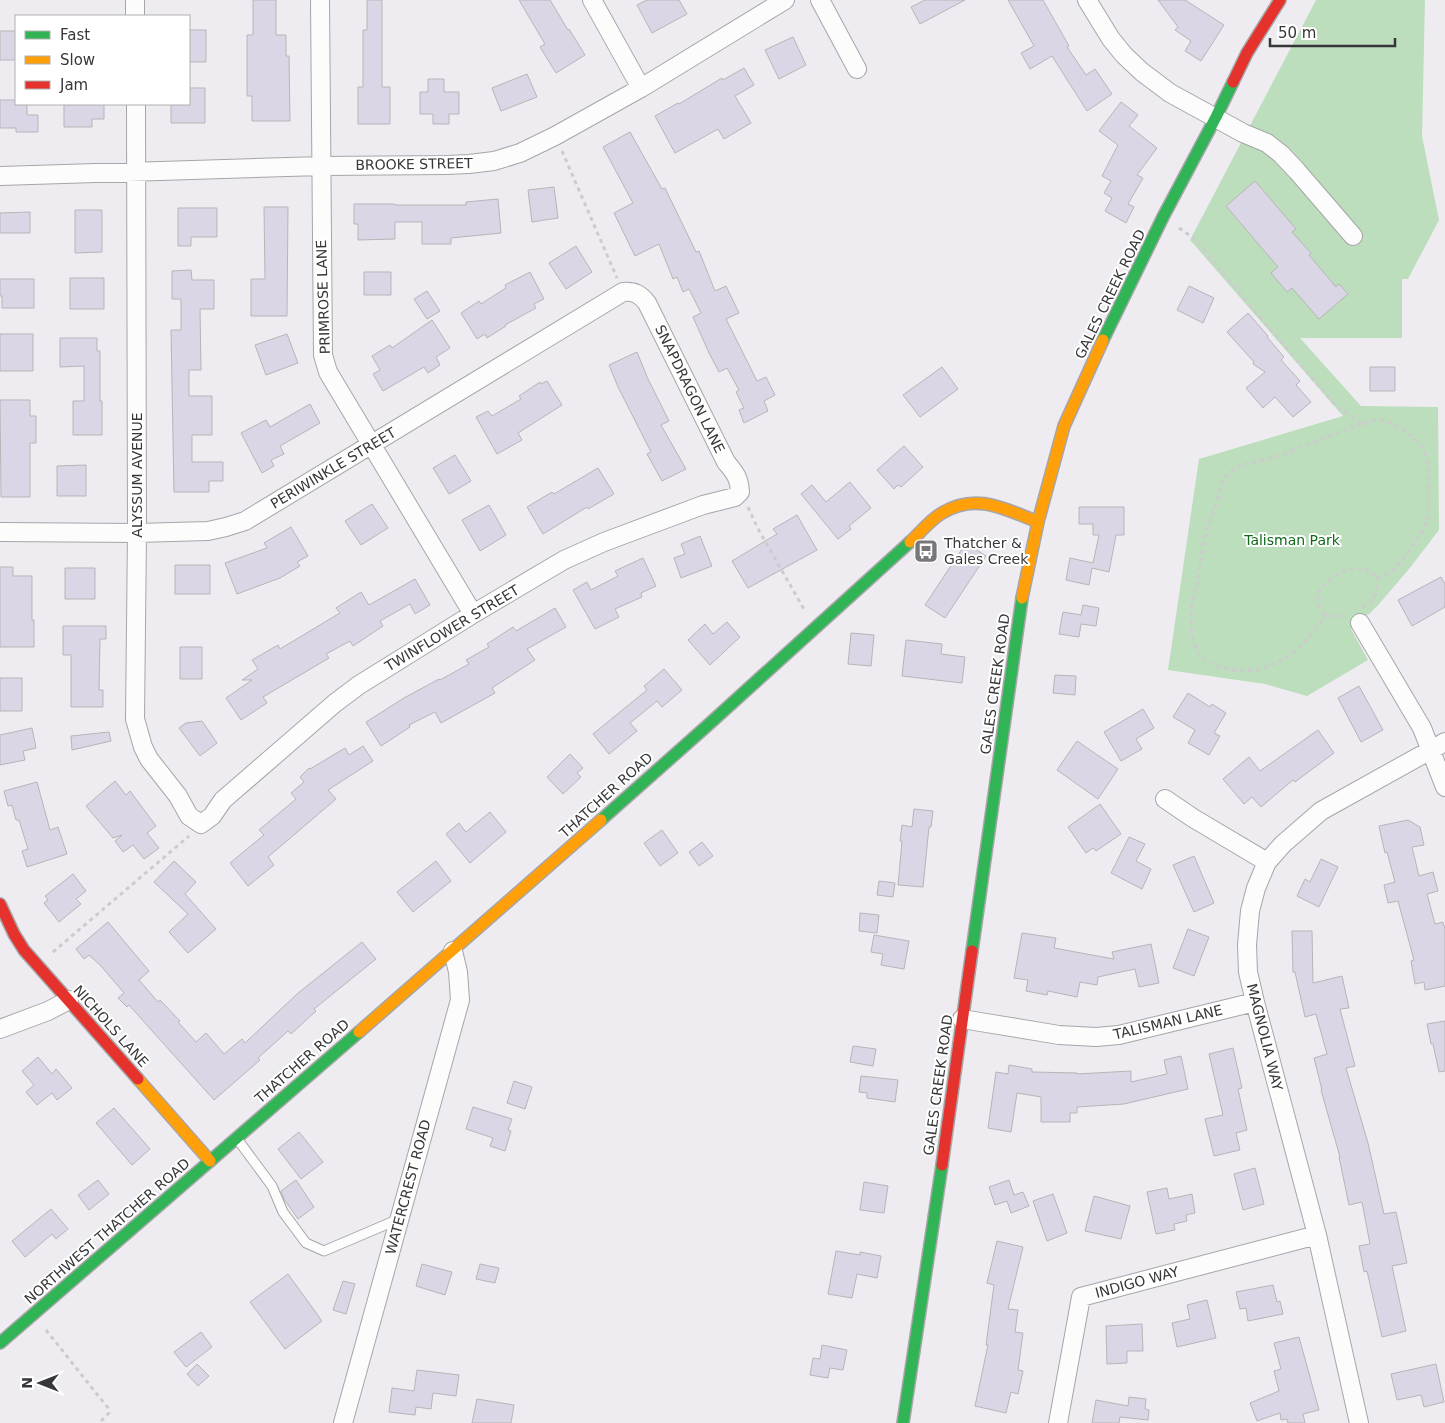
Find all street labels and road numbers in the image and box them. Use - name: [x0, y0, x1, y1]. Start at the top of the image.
- street label: BROOKE STREET: [355, 155, 473, 173]
- street label: GALES CREEK ROAD: [1072, 227, 1148, 361]
- street label: PRIMROSE LANE: [313, 240, 333, 354]
- street label: SNAPDRAGON LANE: [652, 322, 728, 456]
- street label: ALYSSUM AVENUE: [129, 412, 145, 538]
- street label: PERIWINKLE STREET: [267, 424, 399, 512]
- street label: TWINFLOWER STREET: [381, 581, 522, 675]
- street label: GALES CREEK ROAD: [977, 613, 1013, 755]
- street label: THATCHER ROAD: [556, 749, 656, 842]
- street label: NICHOLS LANE: [70, 982, 152, 1070]
- street label: MAGNOLIA WAY: [1244, 982, 1286, 1093]
- street label: TALISMAN LANE: [1111, 1002, 1224, 1043]
- street label: GALES CREEK ROAD: [920, 1014, 956, 1156]
- street label: THATCHER ROAD: [251, 1016, 352, 1107]
- street label: WATERCREST ROAD: [382, 1118, 434, 1256]
- street label: NORTHWEST THATCHER ROAD: [21, 1155, 193, 1307]
- street label: INDIGO WAY: [1093, 1263, 1181, 1301]

